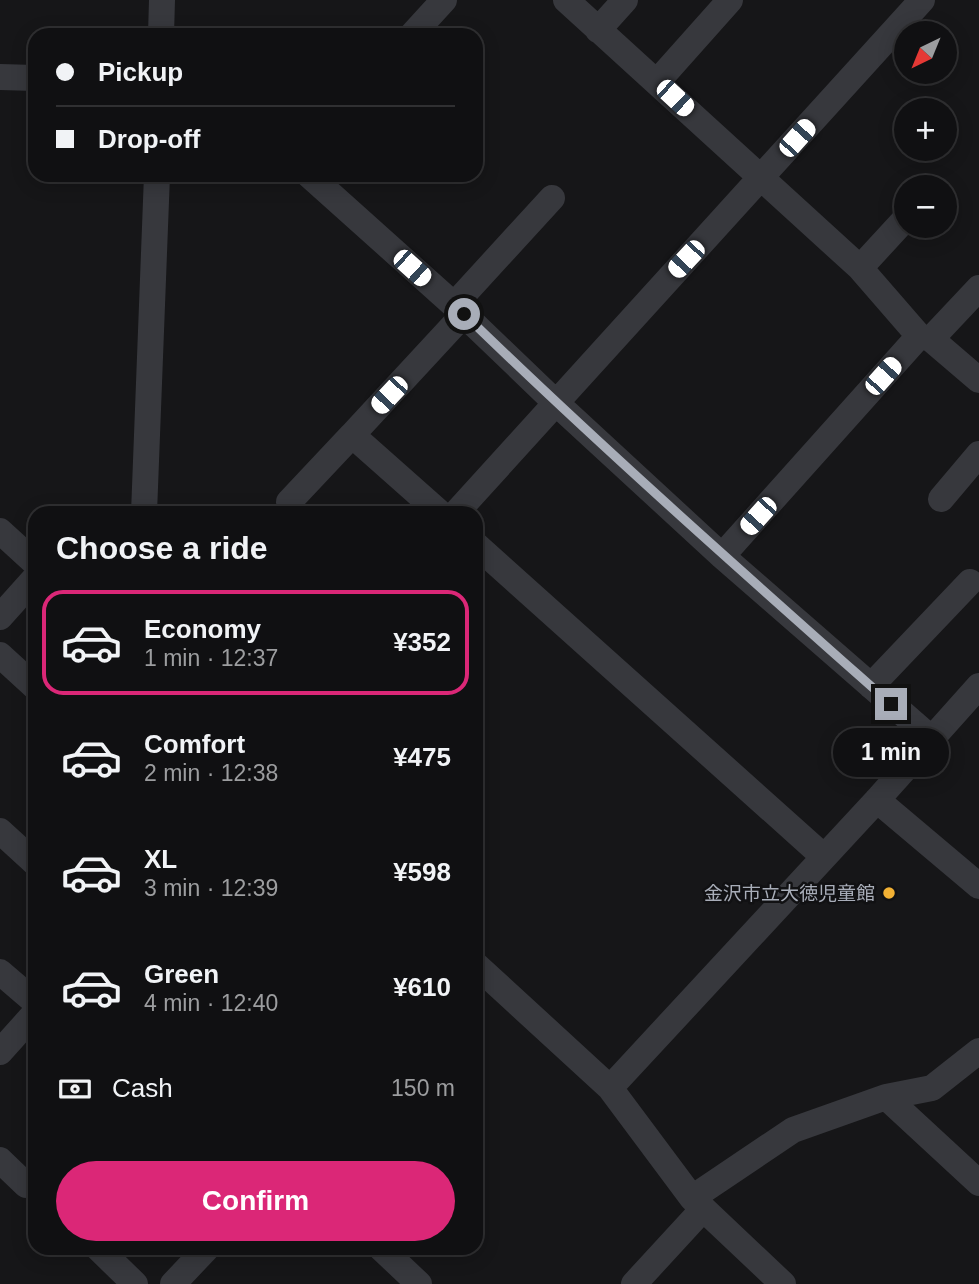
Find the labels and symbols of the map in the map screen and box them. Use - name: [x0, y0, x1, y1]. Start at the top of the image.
- north arrow: [894, 21, 957, 84]
- car: [653, 76, 698, 120]
- car: [776, 115, 819, 161]
- car: [664, 236, 709, 282]
- car: [390, 246, 435, 290]
- route start: [448, 298, 480, 330]
- car: [862, 353, 905, 399]
- car: [367, 372, 412, 418]
- car: [737, 493, 780, 539]
- route end: [875, 688, 907, 720]
- callout: 1 min: [833, 728, 949, 778]
- place label: 金沢市立大徳児童館: [704, 883, 875, 904]
- marker: 金沢市立大徳児童館: [881, 885, 897, 901]

